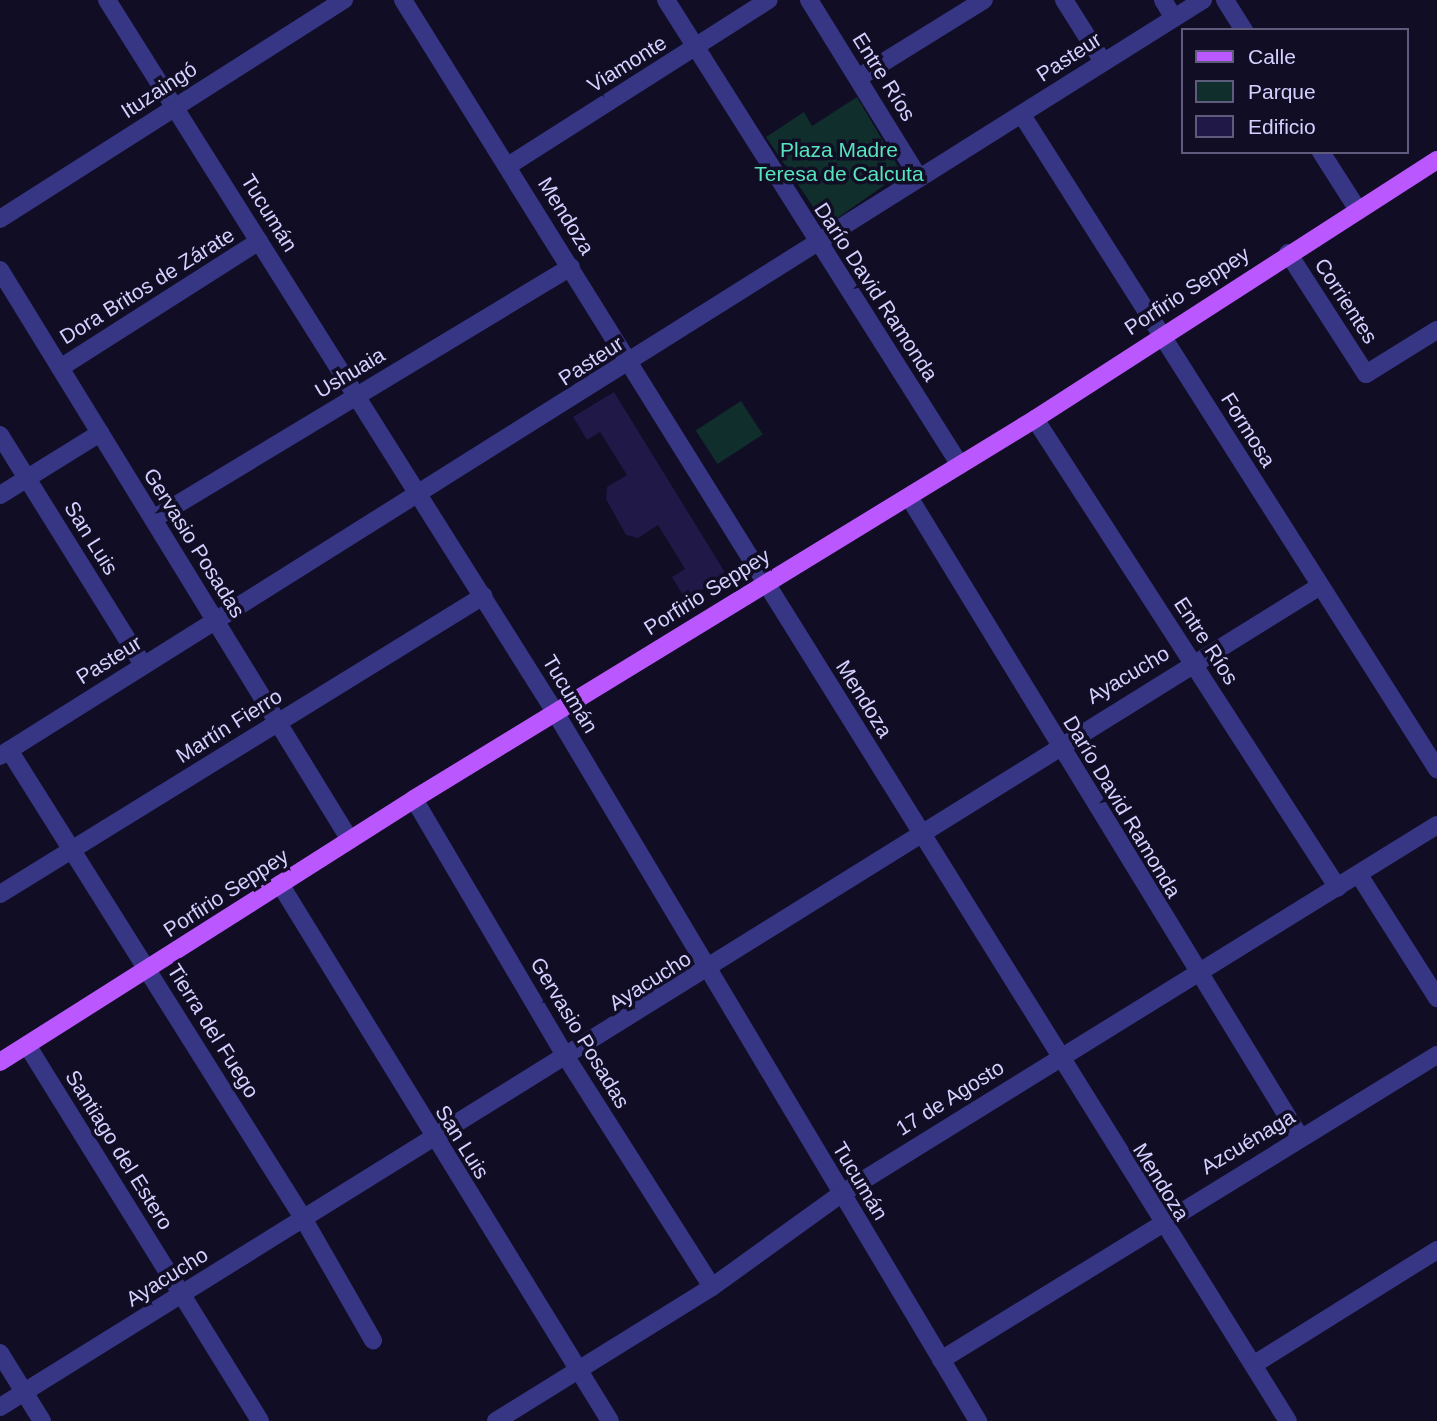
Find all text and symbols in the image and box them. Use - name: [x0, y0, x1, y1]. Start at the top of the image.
- street label: Pasteur: [1032, 27, 1106, 87]
- street label: Entre Ríos: [847, 28, 921, 126]
- legend: [1182, 28, 1409, 154]
- street label: Viamonte: [583, 30, 671, 98]
- text: Calle: [1248, 45, 1296, 68]
- street label: Ituzaingó: [116, 56, 202, 124]
- text: Parque: [1248, 80, 1316, 103]
- text: Edificio: [1248, 115, 1316, 138]
- park label: Plaza Madre Teresa de Calcuta: [754, 137, 924, 187]
- street label: Tucumán: [235, 170, 303, 256]
- street label: Mendoza: [532, 173, 600, 259]
- street label: Darío David Ramonda: [809, 198, 943, 386]
- street label: Dora Britos de Zárate: [55, 222, 239, 350]
- street label: Porfirio Seppey: [1120, 241, 1254, 341]
- street label: Corrientes: [1309, 254, 1383, 348]
- street label: Pasteur: [554, 331, 628, 391]
- street label: Ushuaia: [310, 342, 390, 404]
- street label: Formosa: [1215, 388, 1281, 472]
- street label: Gervasio Posadas: [138, 464, 250, 622]
- street label: San Luis: [59, 497, 123, 579]
- street label: Porfirio Seppey: [639, 543, 775, 641]
- street label: Entre Ríos: [1168, 593, 1244, 689]
- street label: Pasteur: [72, 630, 146, 690]
- street label: Ayacucho: [1082, 641, 1174, 709]
- street label: Tucumán: [537, 650, 603, 738]
- street label: Mendoza: [830, 656, 898, 742]
- street label: Martín Fierro: [171, 683, 287, 769]
- street label: Darío David Ramonda: [1058, 711, 1186, 903]
- street label: Porfirio Seppey: [159, 843, 293, 943]
- street label: Ayacucho: [604, 946, 696, 1016]
- street label: Gervasio Posadas: [525, 953, 635, 1113]
- street label: Tierra del Fuego: [162, 959, 264, 1103]
- street label: 17 de Agosto: [891, 1055, 1009, 1141]
- street label: Santiago del Estero: [60, 1066, 178, 1234]
- street label: San Luis: [430, 1101, 494, 1183]
- street label: Azcuénaga: [1196, 1104, 1300, 1180]
- street label: Tucumán: [827, 1137, 893, 1225]
- street label: Mendoza: [1127, 1139, 1195, 1225]
- street label: Ayacucho: [121, 1242, 213, 1312]

